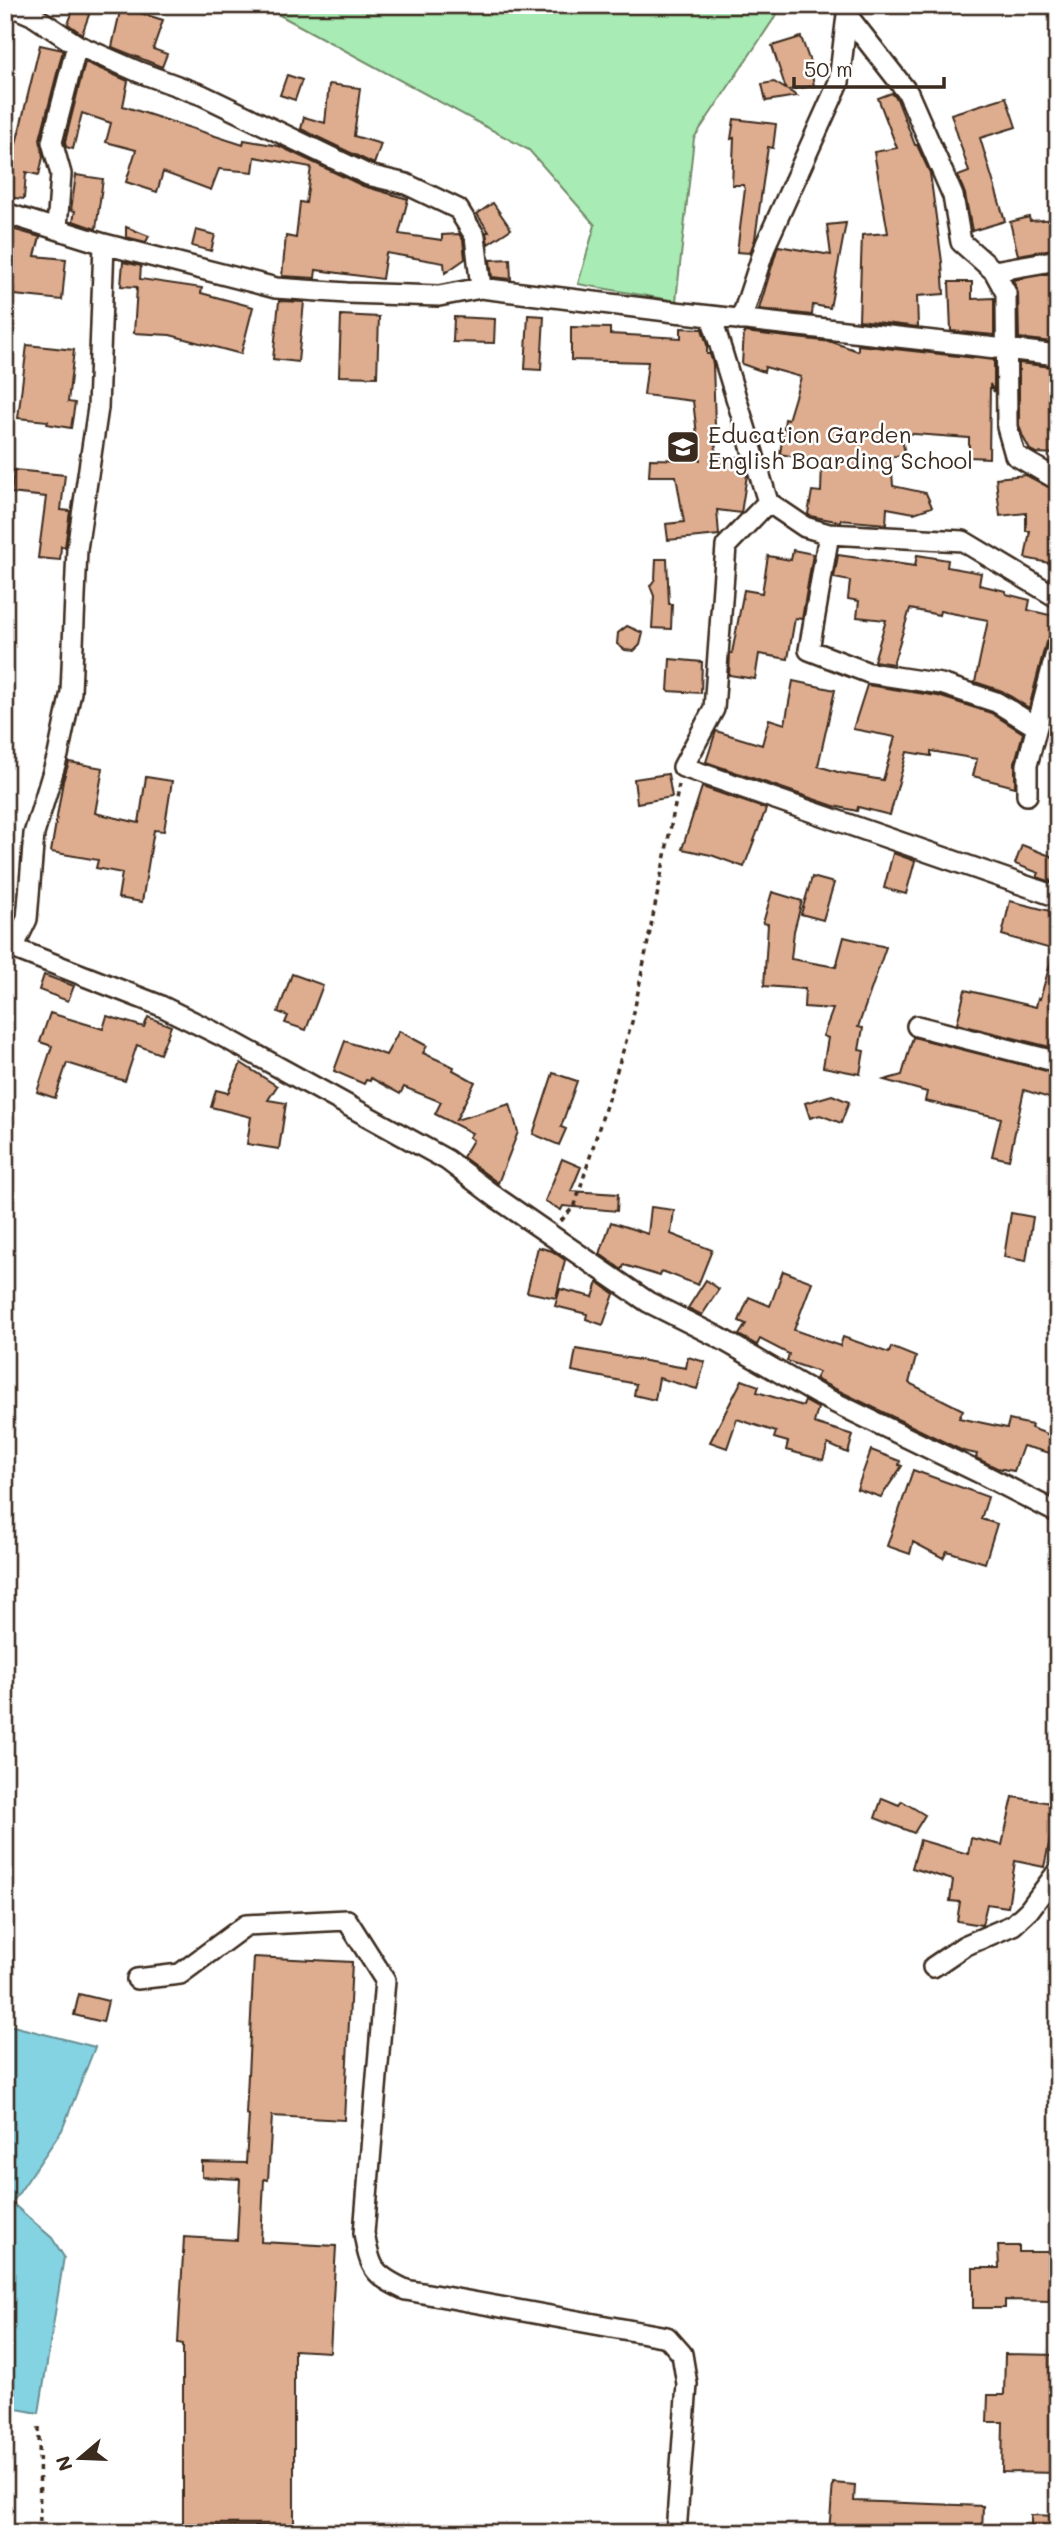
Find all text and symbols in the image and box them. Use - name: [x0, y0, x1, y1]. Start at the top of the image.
- scale bar: [794, 46, 944, 90]
- text: 50 m: [804, 55, 853, 82]
- place label: Education Garden English Boarding School: [708, 419, 973, 475]
- school or university icon: Education Garden English Boarding School: [664, 428, 702, 466]
- north arrow: [46, 2422, 116, 2492]
- text: N: [49, 2453, 78, 2475]

